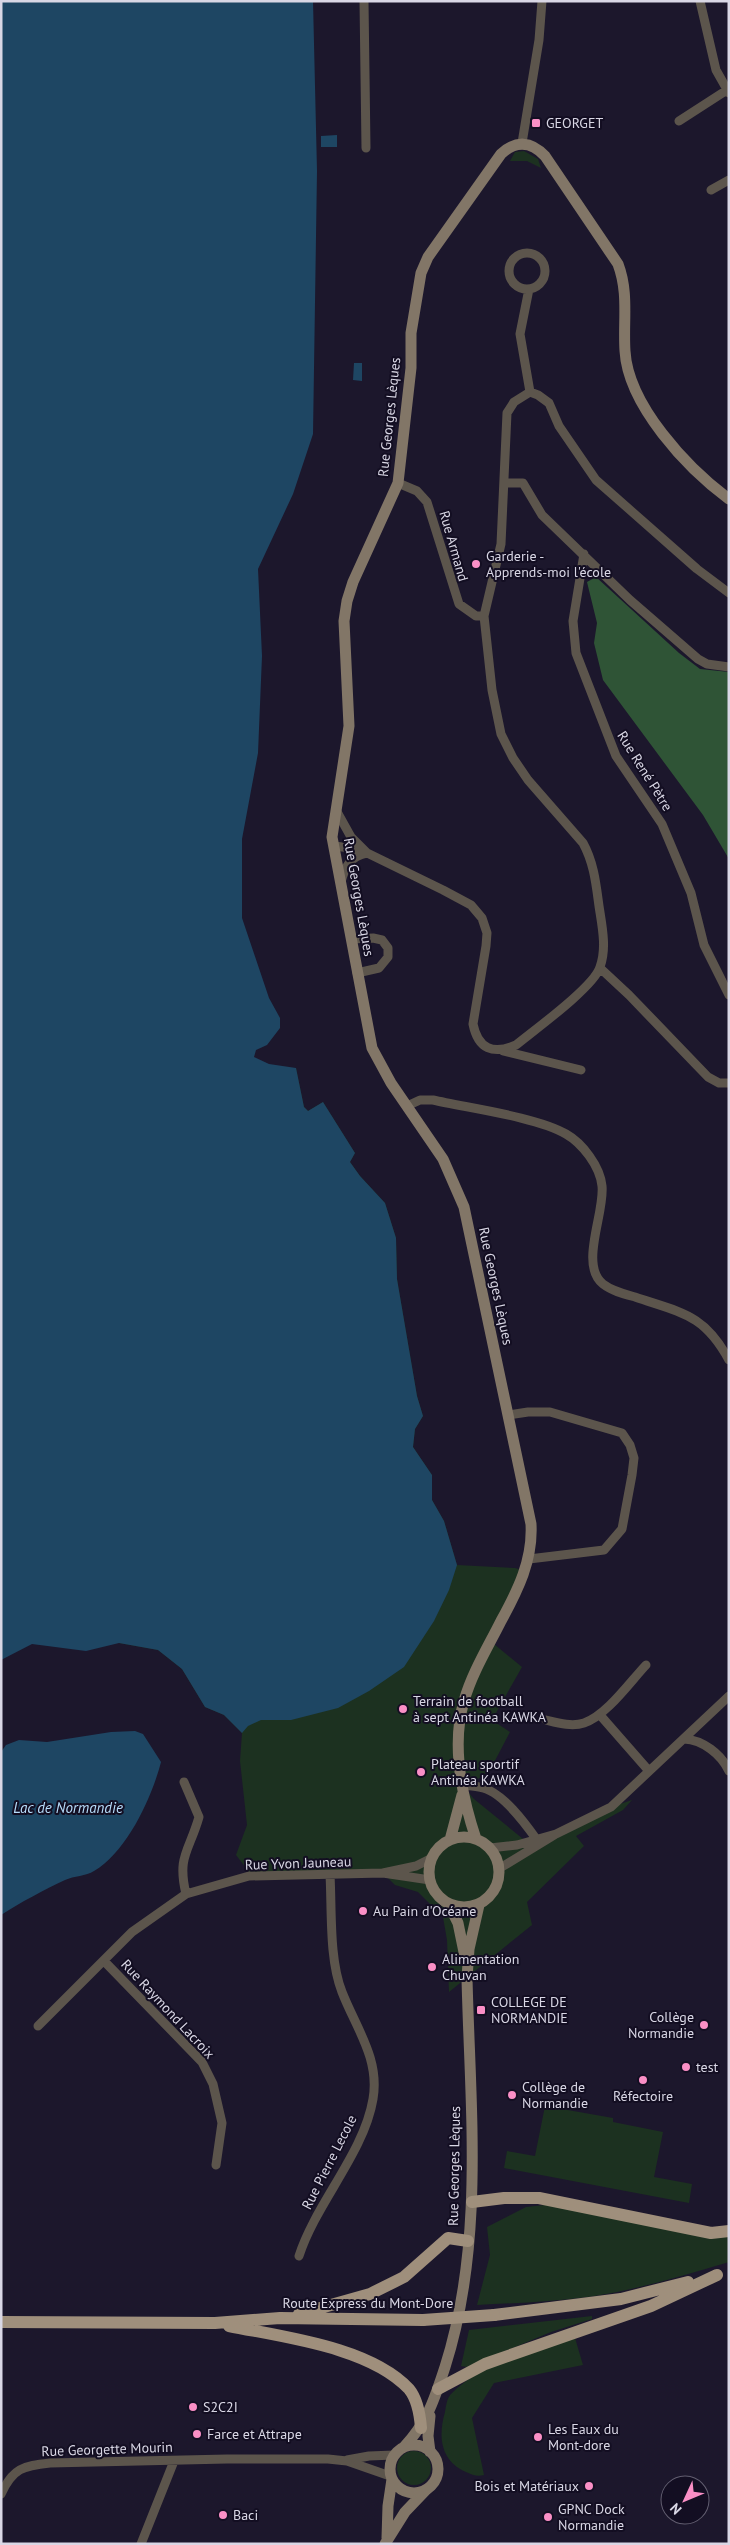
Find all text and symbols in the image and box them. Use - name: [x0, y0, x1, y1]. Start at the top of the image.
- place label: GEORGET: [546, 114, 603, 132]
- marker: GEORGET: [530, 117, 542, 129]
- street label: Rue Georges Lèques: [374, 356, 404, 478]
- street label: Rue Armand: [435, 509, 473, 583]
- place label: Garderie - Apprends-moi l'école: [486, 547, 611, 581]
- marker: Garderie - Apprends-moi l'école: [470, 558, 482, 570]
- street label: Rue René Pètre: [613, 728, 677, 814]
- street label: Rue Georges Lèques: [340, 836, 378, 958]
- street label: Rue Georges Lèques: [475, 1225, 517, 1347]
- place label: Terrain de football à sept Antinéa KAWKA: [413, 1692, 547, 1726]
- marker: Terrain de football à sept Antinéa KAWKA: [397, 1703, 409, 1715]
- place label: Plateau sportif Antinéa KAWKA: [431, 1755, 525, 1789]
- marker: Plateau sportif Antinéa KAWKA: [415, 1766, 427, 1778]
- water label: Lac de Normandie: [13, 1798, 123, 1817]
- street label: Rue Yvon Jauneau: [244, 1852, 352, 1874]
- place label: Au Pain d'Océane: [373, 1902, 476, 1920]
- marker: Au Pain d'Océane: [357, 1905, 369, 1917]
- place label: Alimentation Chuvan: [442, 1950, 520, 1984]
- street label: Rue Raymond Lacroix: [117, 1956, 219, 2062]
- marker: Alimentation Chuvan: [426, 1961, 438, 1973]
- place label: COLLEGE DE NORMANDIE: [491, 1993, 568, 2027]
- marker: COLLEGE DE NORMANDIE: [475, 2004, 487, 2016]
- place label: Collège Normandie: [628, 2008, 694, 2042]
- marker: Collège Normandie: [698, 2019, 710, 2031]
- place label: test: [696, 2058, 719, 2076]
- marker: test: [680, 2061, 692, 2073]
- marker: Réfectoire: [637, 2074, 649, 2086]
- place label: Collège de Normandie: [522, 2078, 588, 2112]
- place label: Réfectoire: [613, 2087, 673, 2105]
- marker: Collège de Normandie: [506, 2089, 518, 2101]
- street label: Rue Georges Lèques: [444, 2106, 464, 2226]
- street label: Rue Pierre Lecole: [297, 2112, 361, 2212]
- street label: Route Express du Mont-Dore: [283, 2294, 453, 2312]
- place label: S2C2I: [203, 2398, 238, 2416]
- marker: S2C2I: [187, 2401, 199, 2413]
- place label: Les Eaux du Mont-dore: [548, 2420, 619, 2454]
- place label: Farce et Attrape: [207, 2425, 302, 2443]
- marker: Farce et Attrape: [191, 2428, 203, 2440]
- marker: Les Eaux du Mont-dore: [532, 2431, 544, 2443]
- street label: Rue Georgette Mourin: [41, 2438, 173, 2460]
- north arrow: [660, 2475, 710, 2525]
- place label: Bois et Matériaux: [474, 2477, 579, 2495]
- marker: Bois et Matériaux: [583, 2480, 595, 2492]
- text: N: [666, 2499, 685, 2519]
- place label: GPNC Dock Normandie: [558, 2500, 625, 2534]
- place label: Baci: [233, 2506, 258, 2524]
- marker: Baci: [217, 2509, 229, 2521]
- marker: GPNC Dock Normandie: [542, 2511, 554, 2523]

